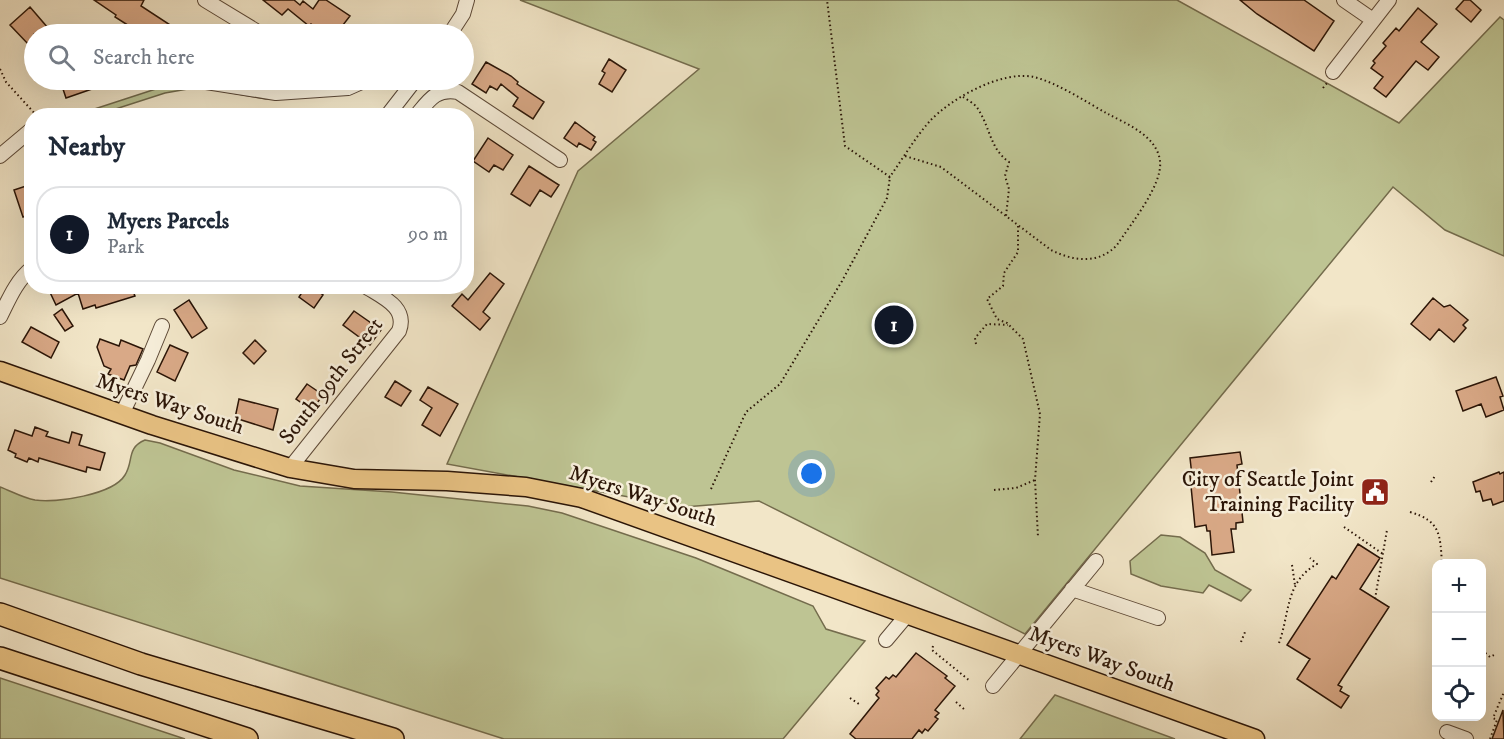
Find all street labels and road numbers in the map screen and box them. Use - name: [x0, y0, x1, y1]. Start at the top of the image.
- street label: South 99th Street: [273, 312, 389, 450]
- street label: Myers Way South: [93, 367, 248, 441]
- street label: Myers Way South: [566, 459, 721, 533]
- street label: Myers Way South: [1025, 620, 1179, 698]

